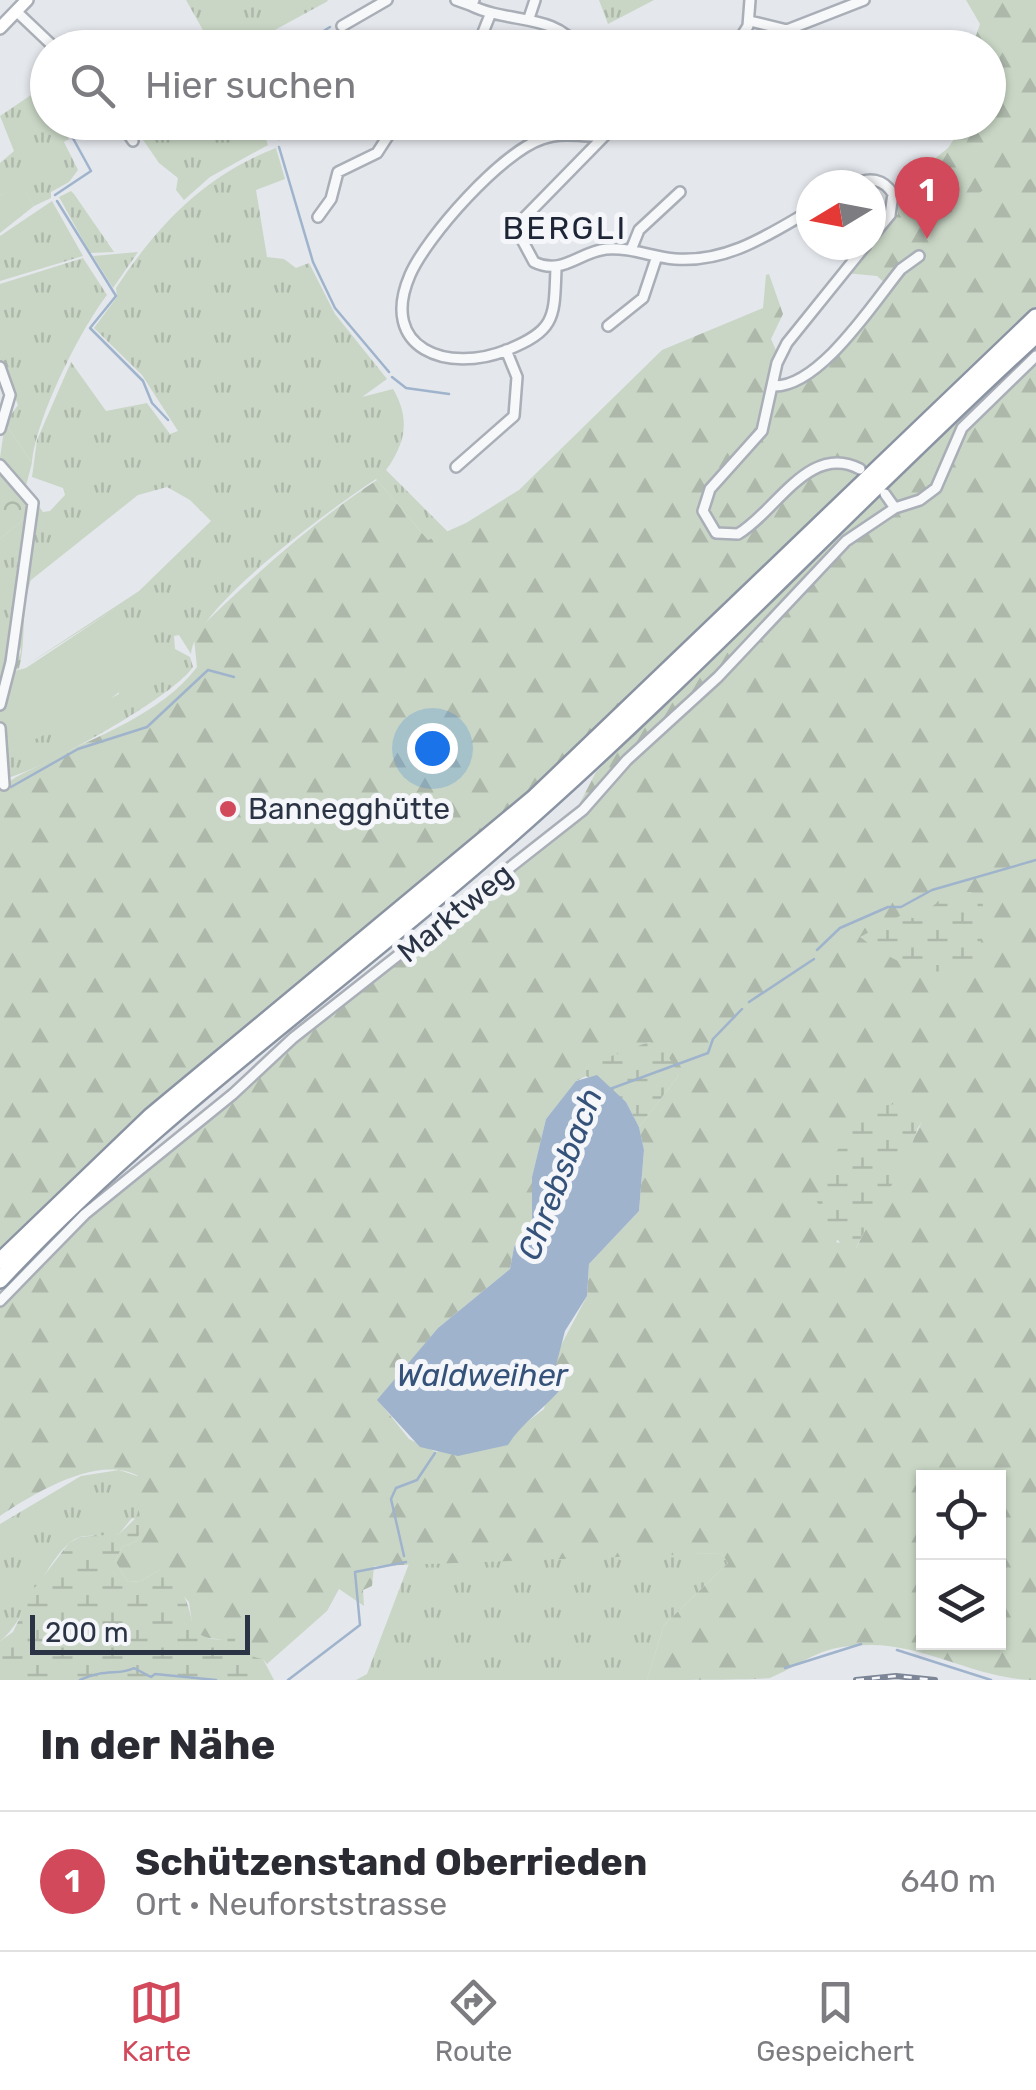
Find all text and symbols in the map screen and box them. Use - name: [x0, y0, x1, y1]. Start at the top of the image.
- search box: [30, 30, 1006, 140]
- icon: search: [65, 58, 120, 113]
- text: Hier suchen: [145, 62, 356, 108]
- pin: 1: [894, 156, 960, 239]
- north arrow: [796, 170, 886, 260]
- district label: BERGLI: [502, 209, 628, 247]
- your location: [407, 723, 458, 774]
- place label: Bannegghütte: [248, 791, 450, 827]
- marker: Bannegghütte: [217, 798, 239, 820]
- street label: Marktweg: [390, 856, 520, 970]
- water label: Chrebsbach: [510, 1083, 610, 1265]
- water label: Waldweiher: [396, 1356, 570, 1394]
- map controls: [916, 1470, 1006, 1650]
- button: locate: [916, 1470, 1006, 1560]
- button: layers: [916, 1560, 1006, 1650]
- scale bar: [30, 1610, 250, 1654]
- text: 200 m: [45, 1616, 129, 1649]
- text: In der Nähe: [40, 1720, 275, 1770]
- text: Schützenstand Oberrieden: [135, 1839, 647, 1885]
- text: 1: [65, 1862, 80, 1900]
- text: 640 m: [900, 1862, 996, 1900]
- text: Ort · Neuforststrasse: [135, 1885, 447, 1923]
- tab: Karte: [122, 1975, 191, 2068]
- tab: Route: [435, 1975, 513, 2068]
- tab: Gespeichert: [756, 1975, 914, 2068]

